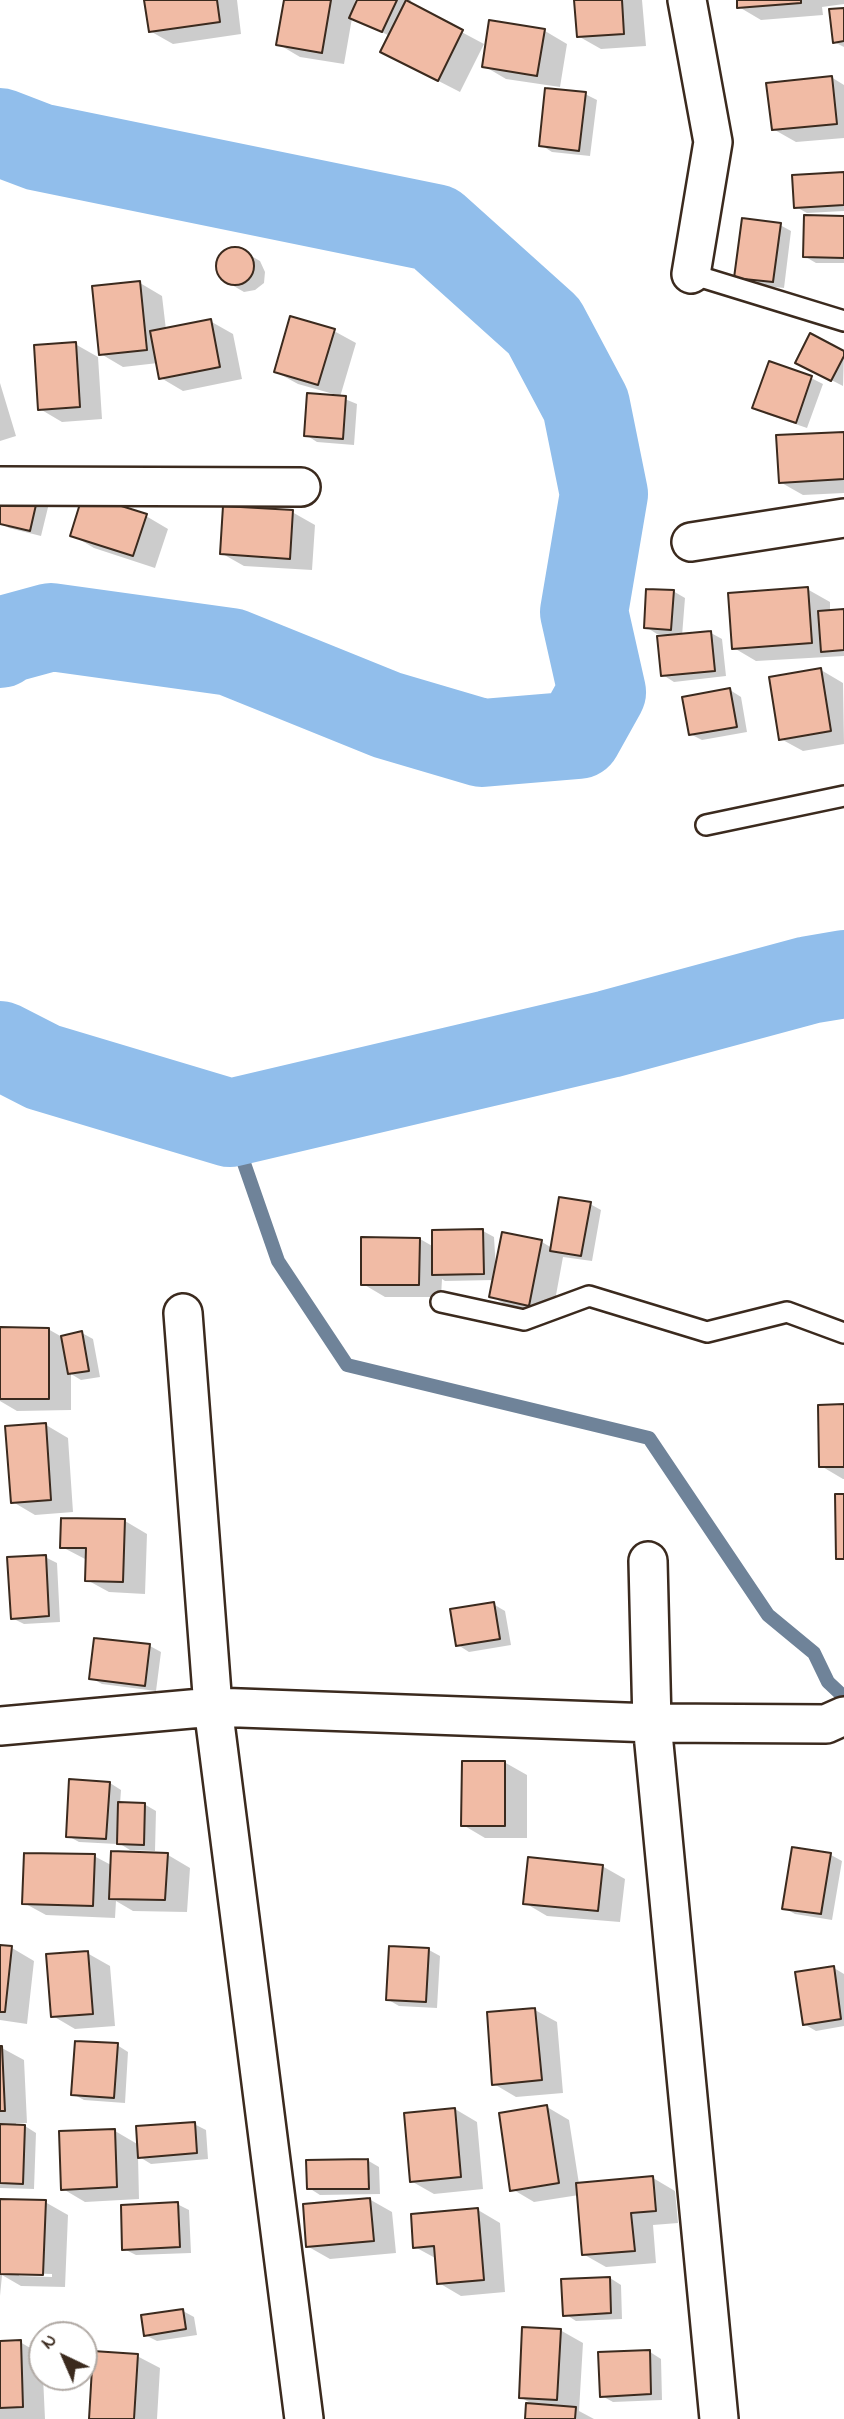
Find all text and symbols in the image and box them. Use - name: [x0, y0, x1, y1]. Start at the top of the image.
- north arrow: [28, 2321, 98, 2391]
- text: N: [35, 2328, 63, 2356]

